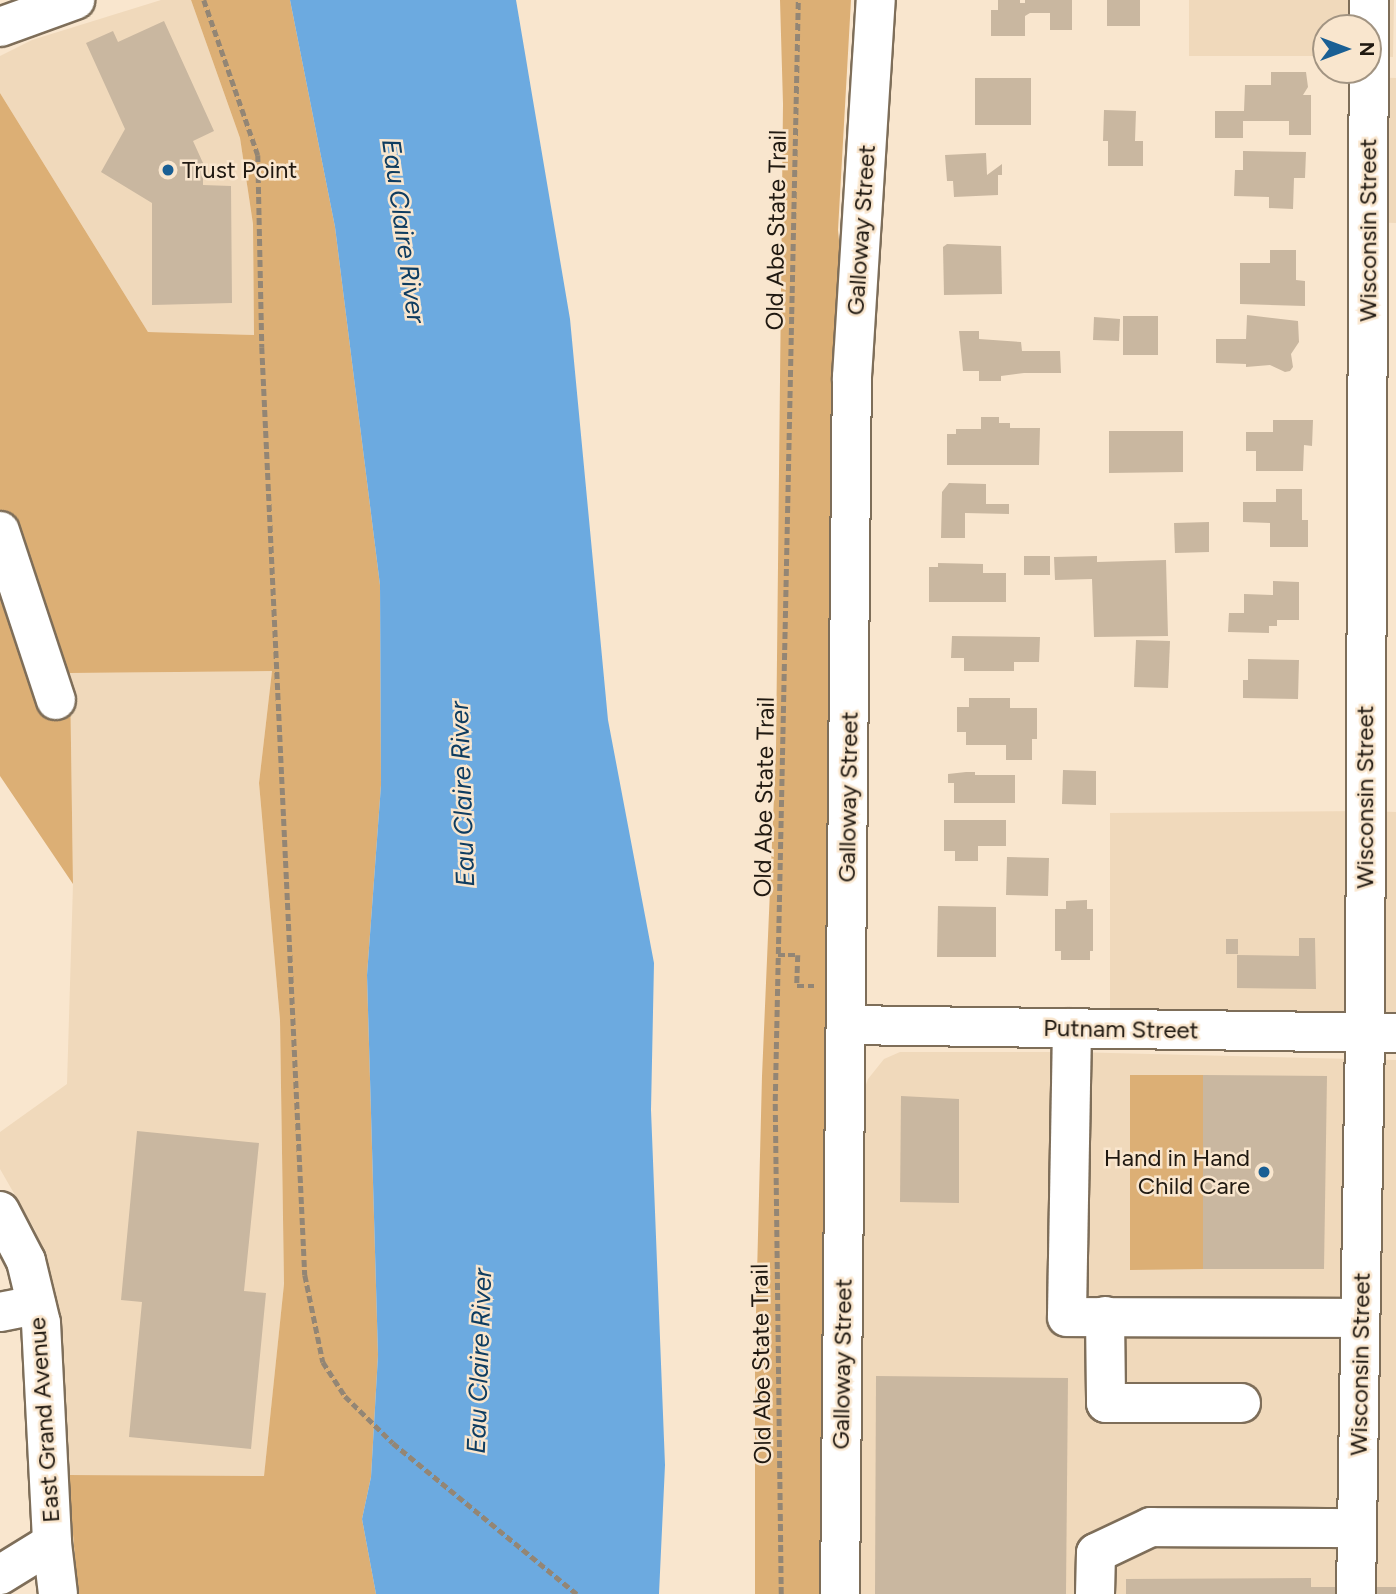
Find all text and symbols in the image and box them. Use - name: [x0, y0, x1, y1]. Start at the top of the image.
- north arrow: [1312, 14, 1382, 84]
- text: N: [1355, 42, 1378, 56]
- street label: Old Abe State Trail: [760, 129, 792, 331]
- water label: Eau Claire River: [375, 137, 431, 325]
- street label: Wisconsin Street: [1354, 138, 1382, 322]
- street label: Galloway Street: [841, 144, 881, 316]
- place label: Trust Point: [182, 156, 297, 184]
- marker: Trust Point: [160, 162, 176, 178]
- street label: Old Abe State Trail: [748, 696, 780, 898]
- water label: Eau Claire River: [444, 701, 482, 887]
- street label: Wisconsin Street: [1351, 705, 1379, 889]
- street label: Galloway Street: [832, 711, 864, 883]
- street label: Putnam Street: [1043, 1013, 1199, 1045]
- place label: Hand in Hand Child Care: [1104, 1144, 1250, 1200]
- marker: Hand in Hand Child Care: [1256, 1164, 1272, 1180]
- street label: Old Abe State Trail: [745, 1263, 777, 1465]
- water label: Eau Claire River: [461, 1268, 499, 1454]
- street label: Wisconsin Street: [1344, 1272, 1376, 1456]
- street label: Galloway Street: [826, 1278, 858, 1450]
- street label: East Grand Avenue: [22, 1316, 66, 1524]

